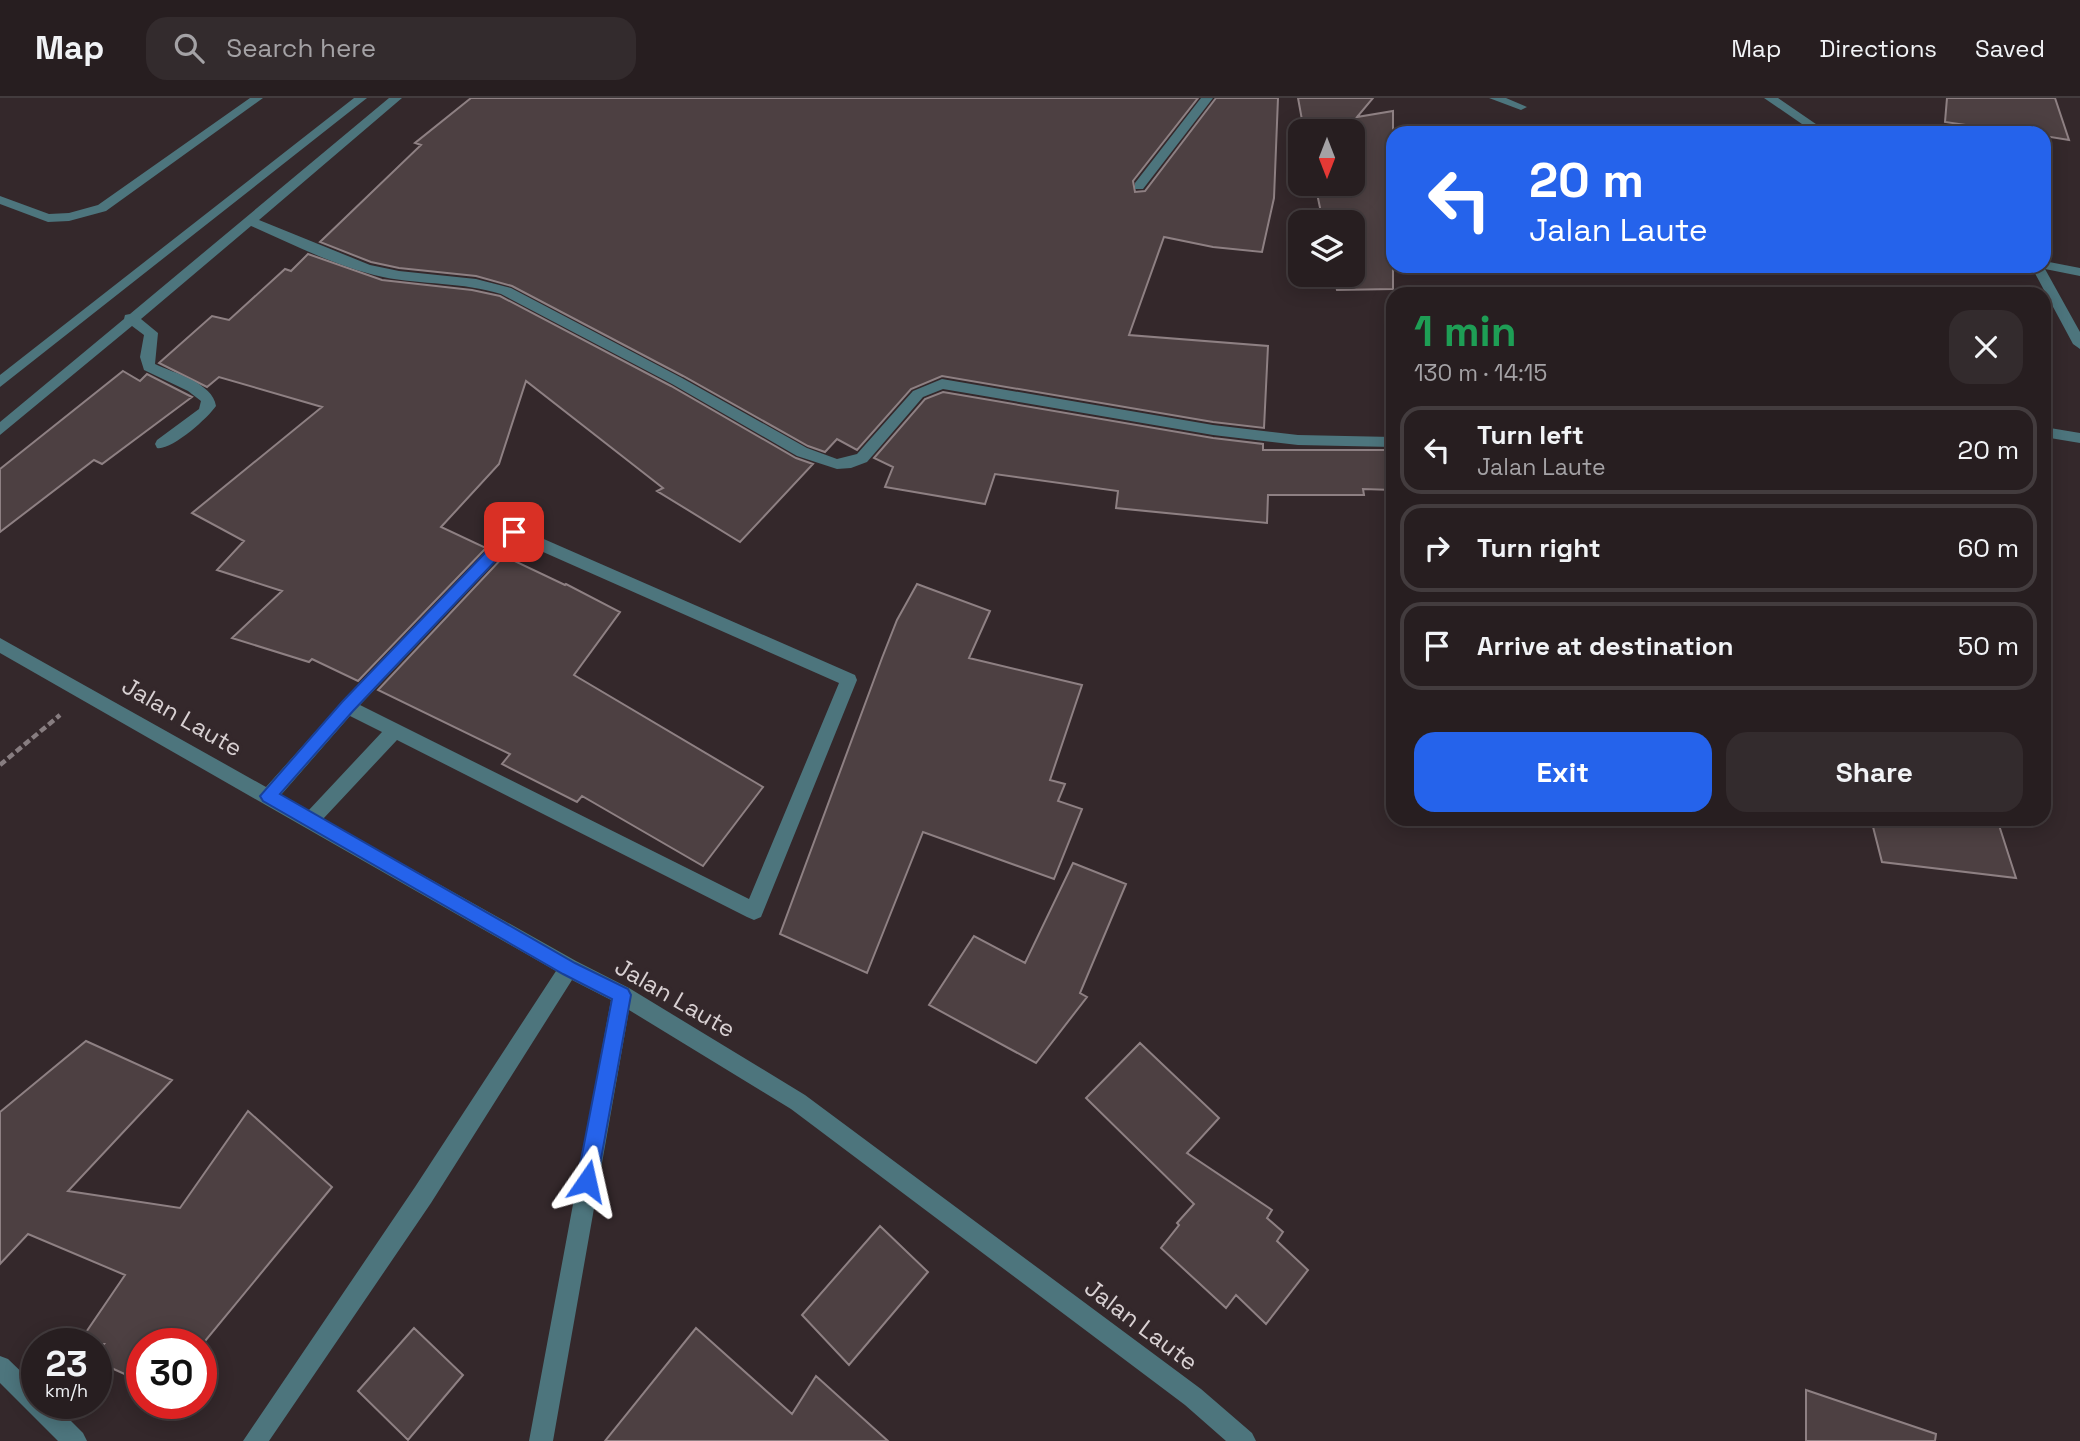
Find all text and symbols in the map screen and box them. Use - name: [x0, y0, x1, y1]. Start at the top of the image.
- search box: [146, 17, 636, 80]
- text: Map: [35, 27, 104, 69]
- icon: search: [170, 29, 208, 67]
- text: Search here: [226, 31, 376, 65]
- text: Map: [1731, 33, 1781, 64]
- text: Directions: [1819, 33, 1937, 64]
- text: Saved: [1975, 33, 2045, 64]
- north arrow: [1288, 119, 1365, 196]
- map controls: [1288, 119, 1365, 287]
- text: 20 m: [1529, 149, 1644, 211]
- icon: left: [1414, 154, 1505, 245]
- button: layers: [1288, 210, 1365, 287]
- text: Jalan Laute: [1529, 210, 1708, 250]
- text: 1 min: [1414, 305, 1517, 358]
- button: close: [1949, 310, 2023, 384]
- text: 130 m · 14:15: [1414, 358, 1547, 388]
- text: Turn left: [1477, 418, 1584, 452]
- icon: left: [1418, 431, 1456, 469]
- text: 20 m: [1958, 433, 2019, 467]
- text: Jalan Laute: [1477, 452, 1606, 482]
- pin: [484, 502, 544, 562]
- icon: arrive: [495, 513, 533, 551]
- icon: right: [1418, 529, 1456, 567]
- text: Turn right: [1477, 531, 1601, 565]
- text: 60 m: [1957, 531, 2019, 565]
- icon: arrive: [1418, 627, 1456, 665]
- text: Arrive at destination: [1477, 629, 1734, 663]
- text: 50 m: [1958, 629, 2019, 663]
- street label: Jalan Laute: [116, 670, 248, 764]
- button: Exit: [1414, 732, 1712, 812]
- button: Share: [1726, 732, 2023, 812]
- street label: Jalan Laute: [609, 951, 741, 1045]
- position arrow: [550, 1144, 624, 1218]
- street label: Jalan Laute: [1078, 1272, 1204, 1377]
- speed limit sign: 30: [126, 1328, 217, 1419]
- text: 23: [45, 1342, 88, 1386]
- text: km/h: [45, 1379, 88, 1402]

